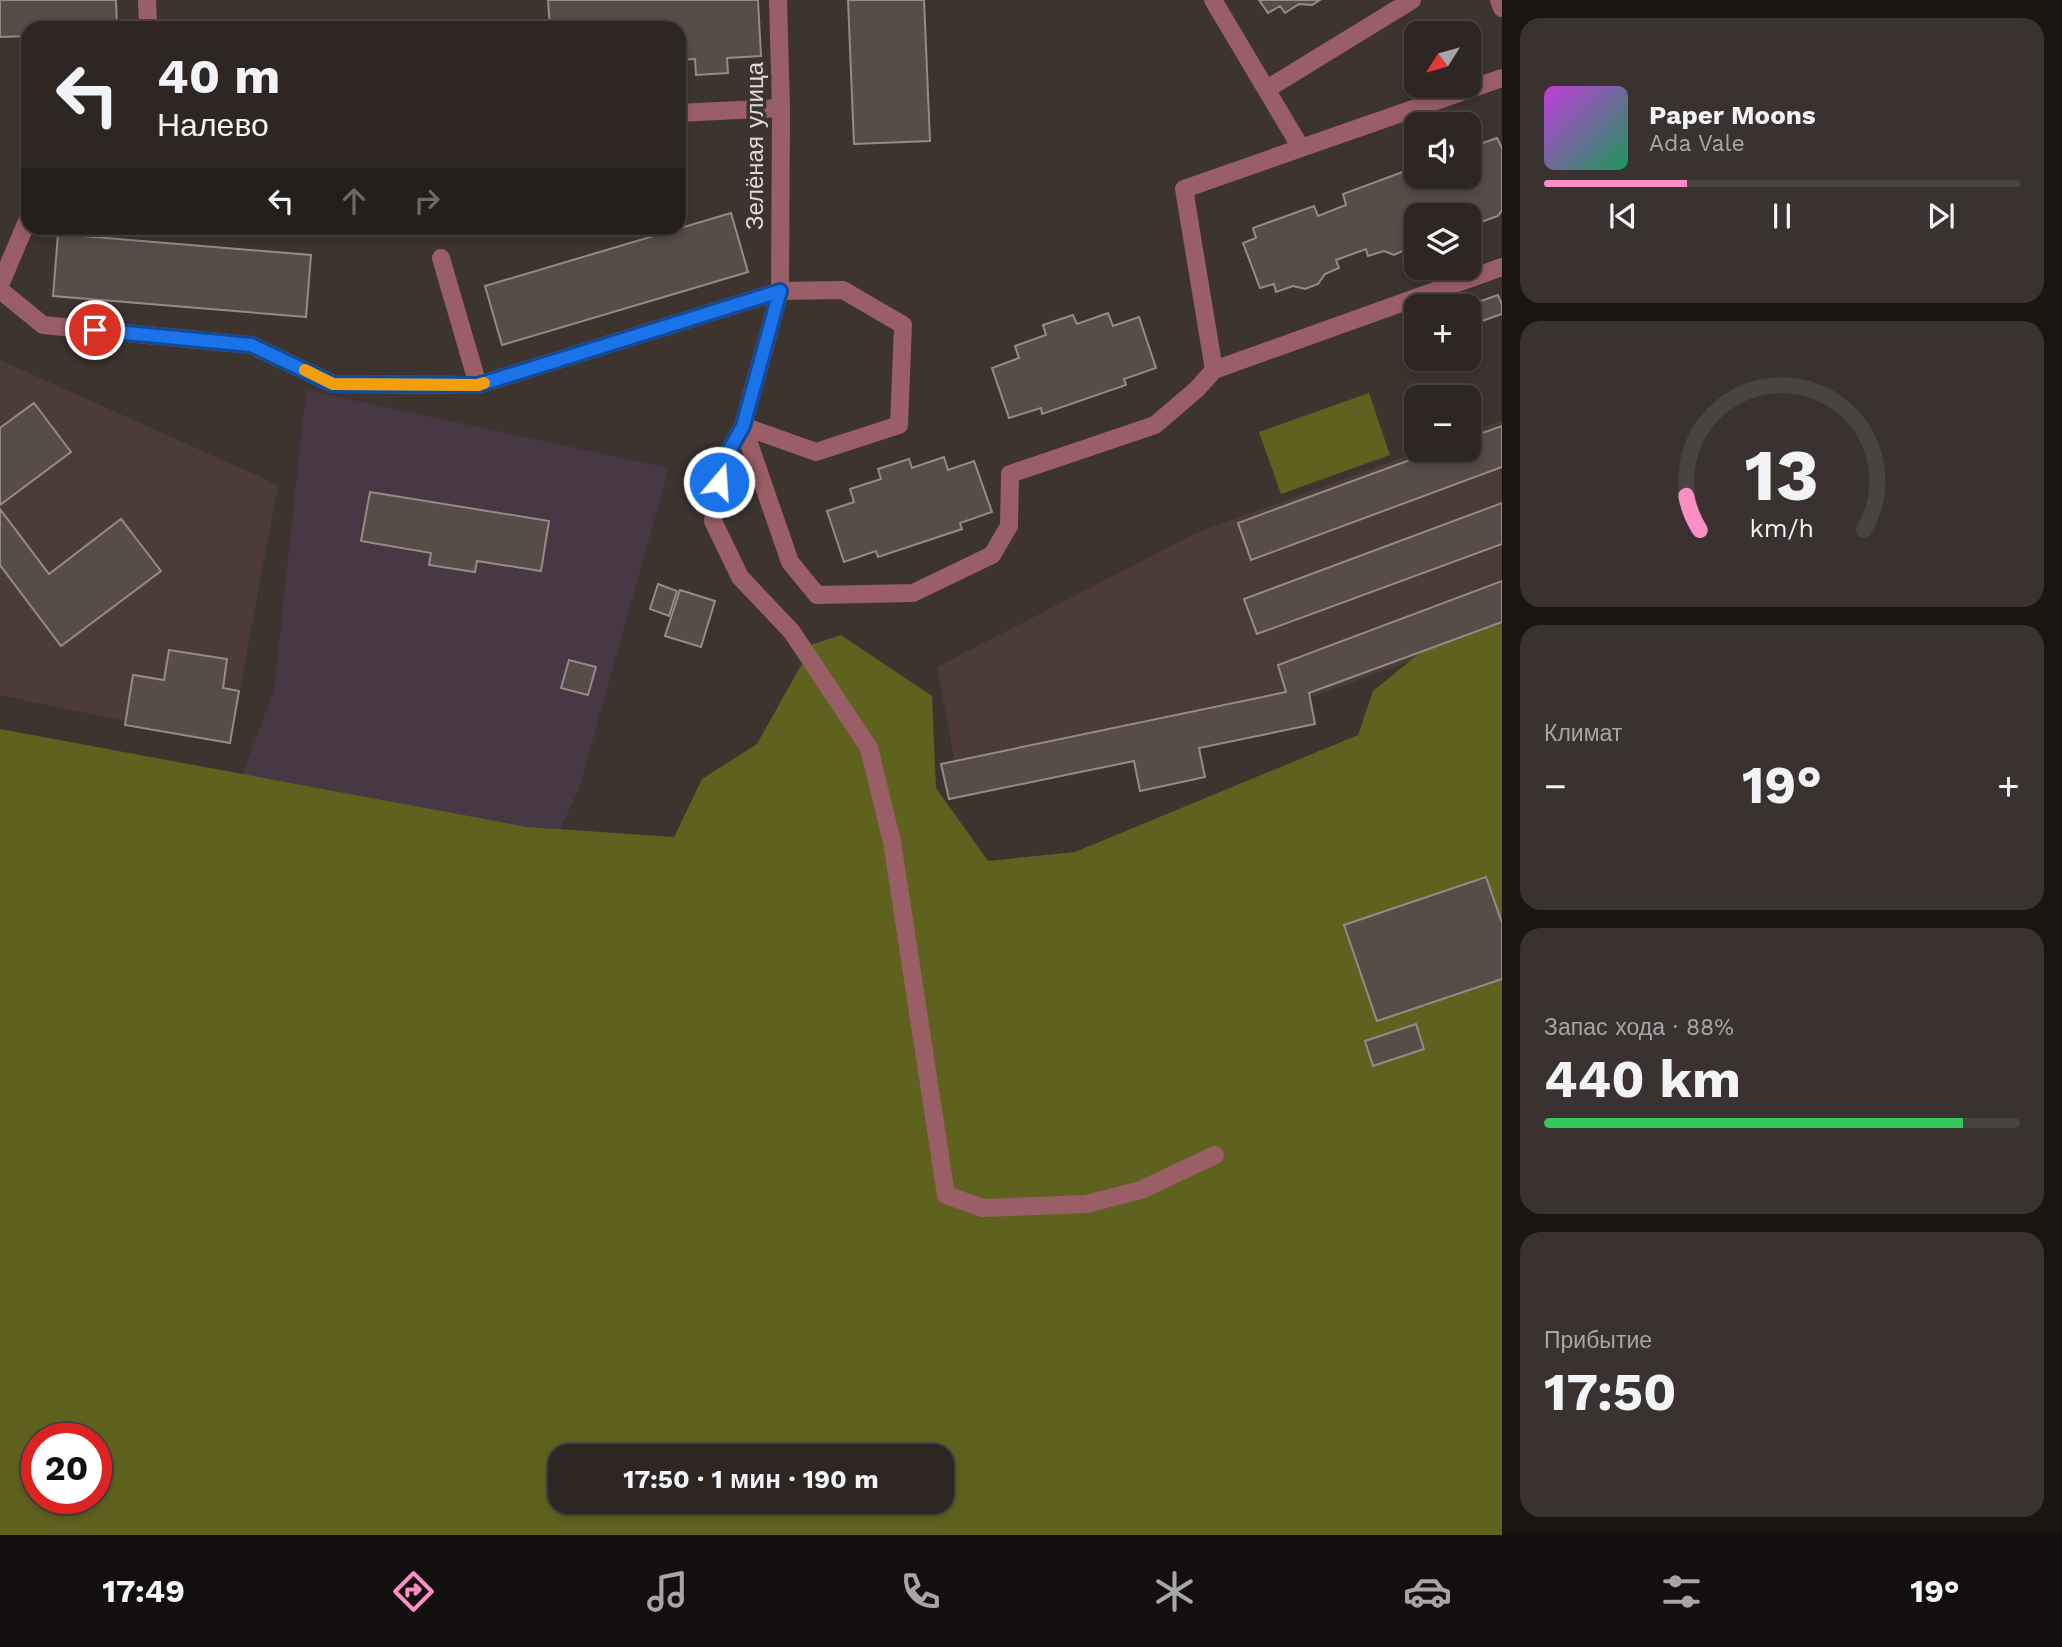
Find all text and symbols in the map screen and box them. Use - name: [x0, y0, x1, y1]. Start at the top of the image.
- north arrow: [1404, 21, 1480, 98]
- map controls: [1404, 21, 1481, 462]
- text: 40 m: [157, 47, 280, 105]
- icon: left: [42, 49, 133, 140]
- street label: Зелёная улица: [741, 61, 769, 230]
- text: Paper Moons: [1649, 100, 1816, 130]
- text: Налево: [157, 106, 269, 144]
- button: sound: [1404, 112, 1481, 189]
- text: Ada Vale: [1649, 130, 1745, 157]
- icon: left: [262, 182, 300, 220]
- icon: ahead: [335, 182, 373, 220]
- icon: right: [408, 182, 446, 220]
- icon: previous: [1604, 197, 1642, 235]
- icon: pause: [1763, 197, 1801, 235]
- icon: next: [1922, 197, 1960, 235]
- button: layers: [1404, 203, 1481, 280]
- button: +: [1404, 294, 1481, 371]
- pin: [65, 300, 125, 360]
- icon: arrive: [76, 311, 114, 349]
- button: −: [1404, 385, 1481, 462]
- text: 13: [1745, 433, 1819, 519]
- position arrow: [682, 445, 756, 519]
- text: km/h: [1750, 514, 1814, 543]
- text: Климат: [1544, 720, 1622, 747]
- text: 19°: [1742, 755, 1822, 816]
- text: −: [1544, 764, 1567, 808]
- text: +: [1997, 764, 2020, 808]
- text: Запас хода · 88%: [1544, 1014, 1734, 1041]
- text: 440 km: [1544, 1049, 1741, 1110]
- text: Прибытие: [1544, 1327, 1652, 1354]
- text: 17:50: [1544, 1362, 1677, 1423]
- speed limit sign: 20: [21, 1423, 112, 1514]
- text: 17:50 · 1 мин · 190 m: [623, 1464, 879, 1494]
- icon: directions: [389, 1567, 438, 1616]
- icon: music: [643, 1567, 692, 1616]
- icon: phone: [896, 1567, 945, 1616]
- icon: climate: [1150, 1567, 1199, 1616]
- icon: car: [1403, 1567, 1452, 1616]
- icon: filters: [1657, 1567, 1706, 1616]
- text: 17:49: [102, 1572, 185, 1610]
- text: 19°: [1910, 1572, 1960, 1610]

